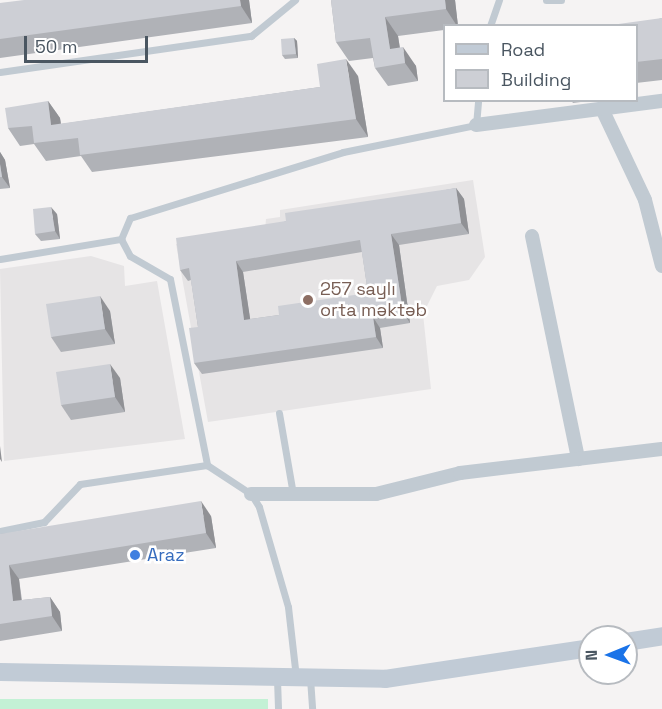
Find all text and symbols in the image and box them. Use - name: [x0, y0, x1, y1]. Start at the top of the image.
- scale bar: [27, 24, 152, 62]
- legend: [443, 24, 638, 102]
- text: 50 m: [35, 35, 77, 58]
- text: Road: [501, 38, 545, 61]
- text: Building: [501, 68, 571, 91]
- place label: 257 saylı orta məktəb: [320, 279, 427, 322]
- marker: 257 saylı orta məktəb: [301, 293, 315, 307]
- place label: Araz: [147, 544, 185, 566]
- marker: Araz: [128, 548, 142, 562]
- north arrow: [578, 625, 638, 685]
- text: N: [581, 650, 602, 661]

